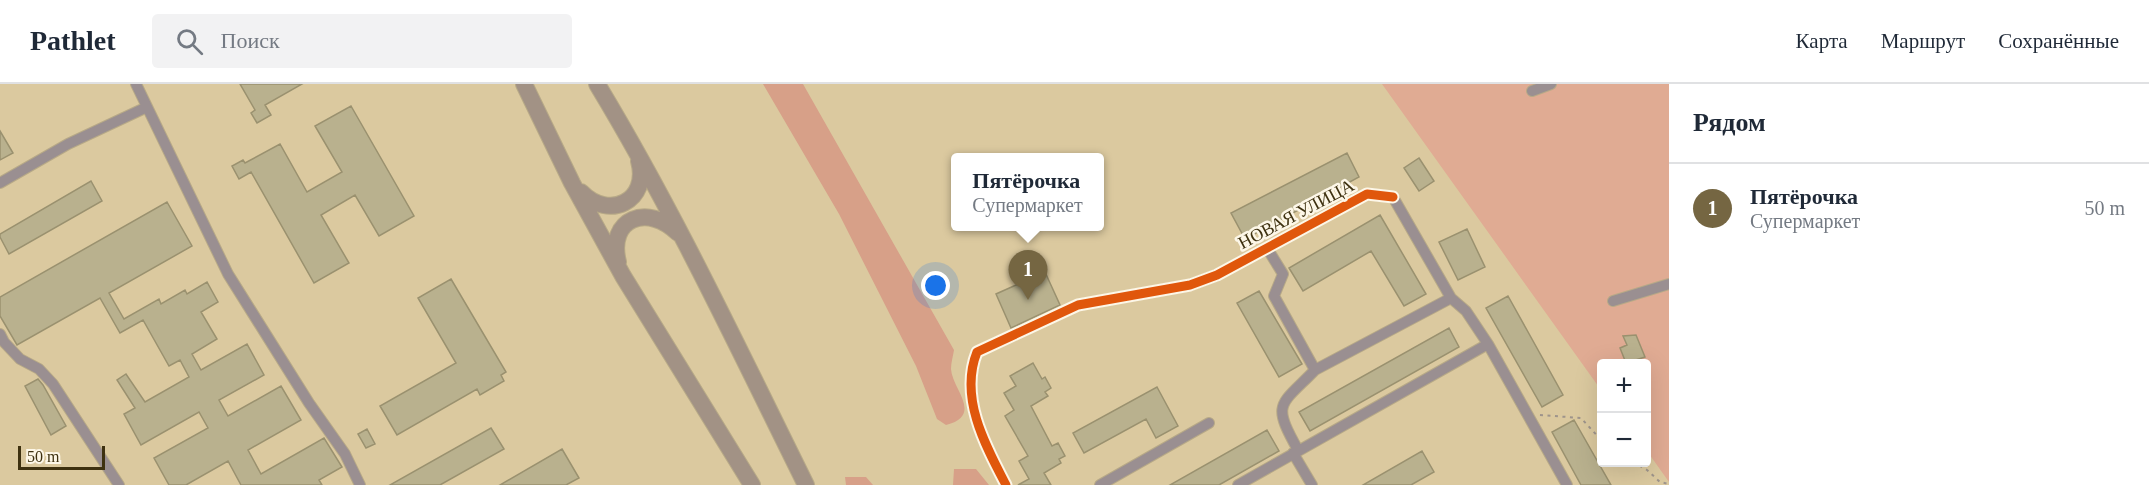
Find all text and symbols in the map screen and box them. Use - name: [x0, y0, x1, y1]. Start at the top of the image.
- search box: [152, 14, 572, 68]
- text: Pathlet: [30, 25, 116, 56]
- icon: search: [173, 25, 206, 58]
- text: Поиск: [221, 28, 280, 53]
- text: Карта: [1796, 29, 1848, 53]
- text: Маршрут: [1881, 29, 1965, 53]
- text: Сохранённые: [1998, 29, 2119, 53]
- text: Рядом: [1693, 108, 1766, 137]
- popup: [951, 153, 1104, 231]
- text: Пятёрочка: [972, 168, 1080, 193]
- street label: НОВАЯ УЛИЦА: [1235, 175, 1357, 253]
- text: Пятёрочка: [1750, 184, 1858, 209]
- text: Супермаркет: [972, 194, 1083, 216]
- text: 1: [1708, 197, 1718, 219]
- text: 50 m: [2084, 197, 2125, 219]
- text: Супермаркет: [1750, 210, 1860, 232]
- pin: 1: [1008, 250, 1048, 300]
- your location: [921, 271, 950, 300]
- map controls: [1597, 359, 1651, 467]
- button: +: [1597, 359, 1651, 413]
- button: −: [1597, 413, 1651, 467]
- scale bar: [18, 443, 105, 470]
- text: 50 m: [27, 448, 59, 465]

